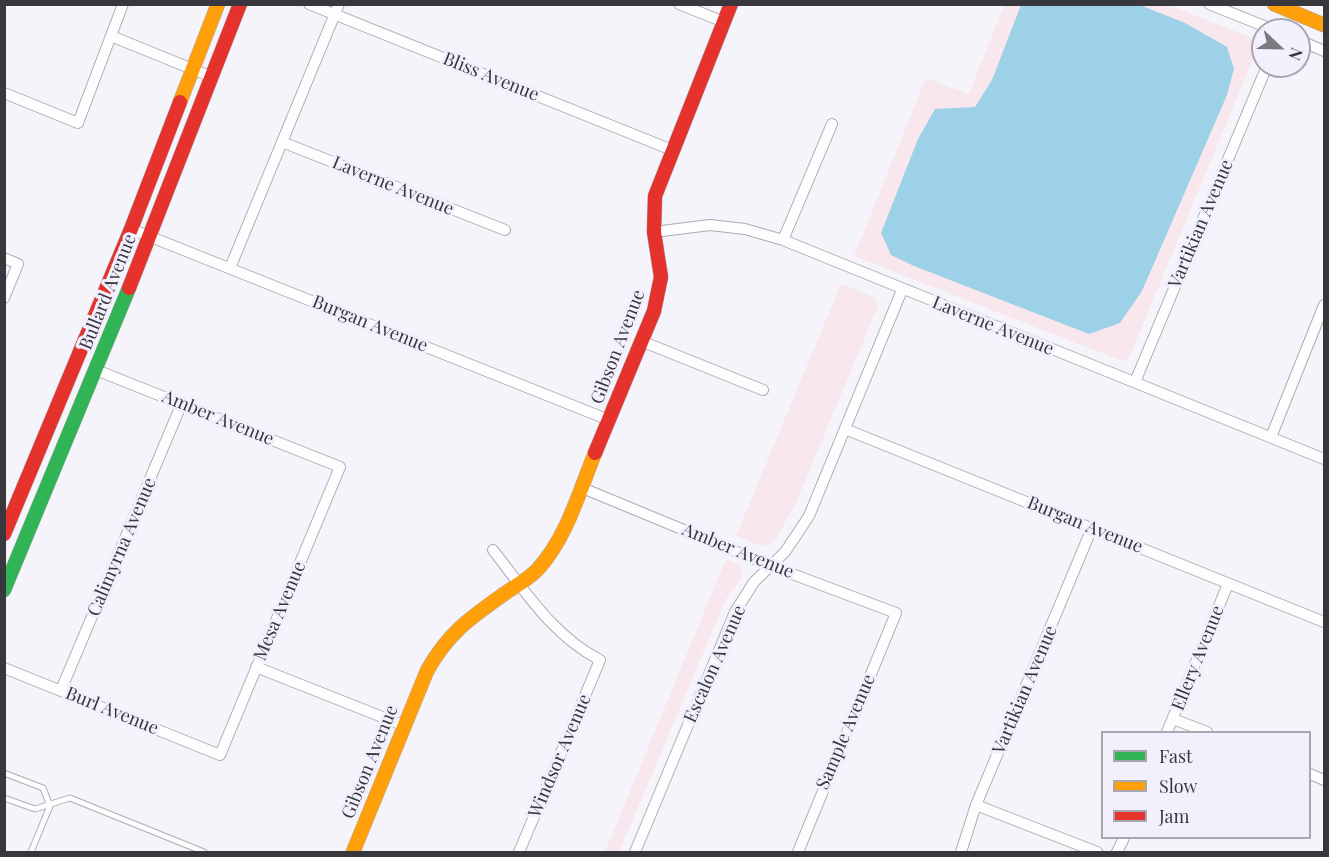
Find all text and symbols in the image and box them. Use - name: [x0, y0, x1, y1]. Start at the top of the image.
- north arrow: [1251, 18, 1311, 78]
- text: N: [1284, 45, 1308, 63]
- street label: Bliss Avenue: [440, 48, 542, 106]
- street label: Laverne Avenue: [329, 152, 457, 220]
- street label: Vartikian Avenue: [1164, 156, 1238, 292]
- street label: Bullard Avenue: [75, 231, 141, 353]
- street label: Gibson Avenue: [586, 287, 650, 407]
- street label: Burgan Avenue: [309, 291, 431, 357]
- street label: Laverne Avenue: [929, 292, 1057, 360]
- street label: Amber Avenue: [159, 386, 277, 450]
- street label: Calimyrna Avenue: [83, 475, 161, 619]
- street label: Burgan Avenue: [1024, 492, 1146, 558]
- street label: Amber Avenue: [679, 519, 797, 583]
- street label: Mesa Avenue: [249, 558, 311, 664]
- street label: Escalon Avenue: [679, 602, 751, 726]
- street label: Ellery Avenue: [1167, 602, 1229, 714]
- street label: Vartikian Avenue: [988, 622, 1062, 758]
- street label: Sample Avenue: [812, 671, 880, 793]
- street label: Burl Avenue: [62, 683, 162, 739]
- street label: Windsor Avenue: [524, 691, 596, 821]
- street label: Gibson Avenue: [337, 702, 403, 822]
- legend: [1101, 731, 1311, 839]
- text: Fast: [1159, 744, 1192, 768]
- text: Slow: [1159, 774, 1197, 798]
- text: Jam: [1159, 804, 1189, 828]

